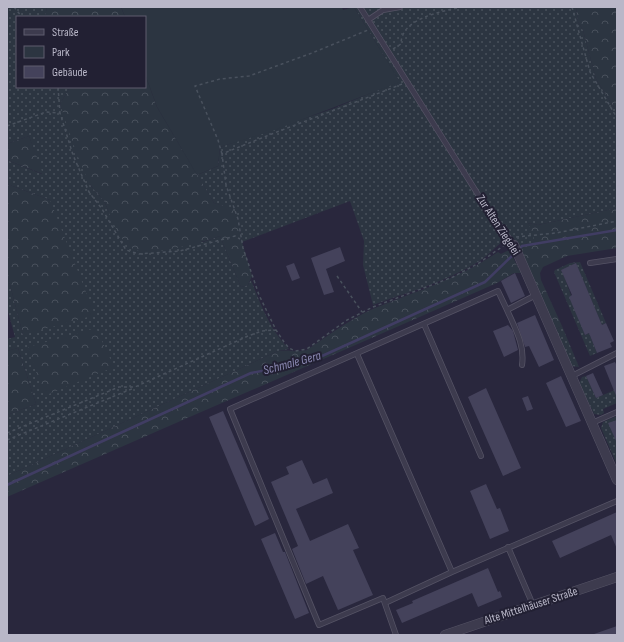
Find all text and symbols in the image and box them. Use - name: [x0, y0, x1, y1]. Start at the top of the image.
- legend: [16, 16, 146, 88]
- text: Straße: [52, 25, 79, 40]
- text: Park: [52, 45, 70, 60]
- text: Gebäude: [52, 65, 87, 80]
- street label: Zur Alten Ziegelei: [473, 192, 523, 258]
- water label: Schmale Gera: [261, 347, 323, 378]
- street label: Alte Mittelhäuser Straße: [481, 584, 580, 628]

